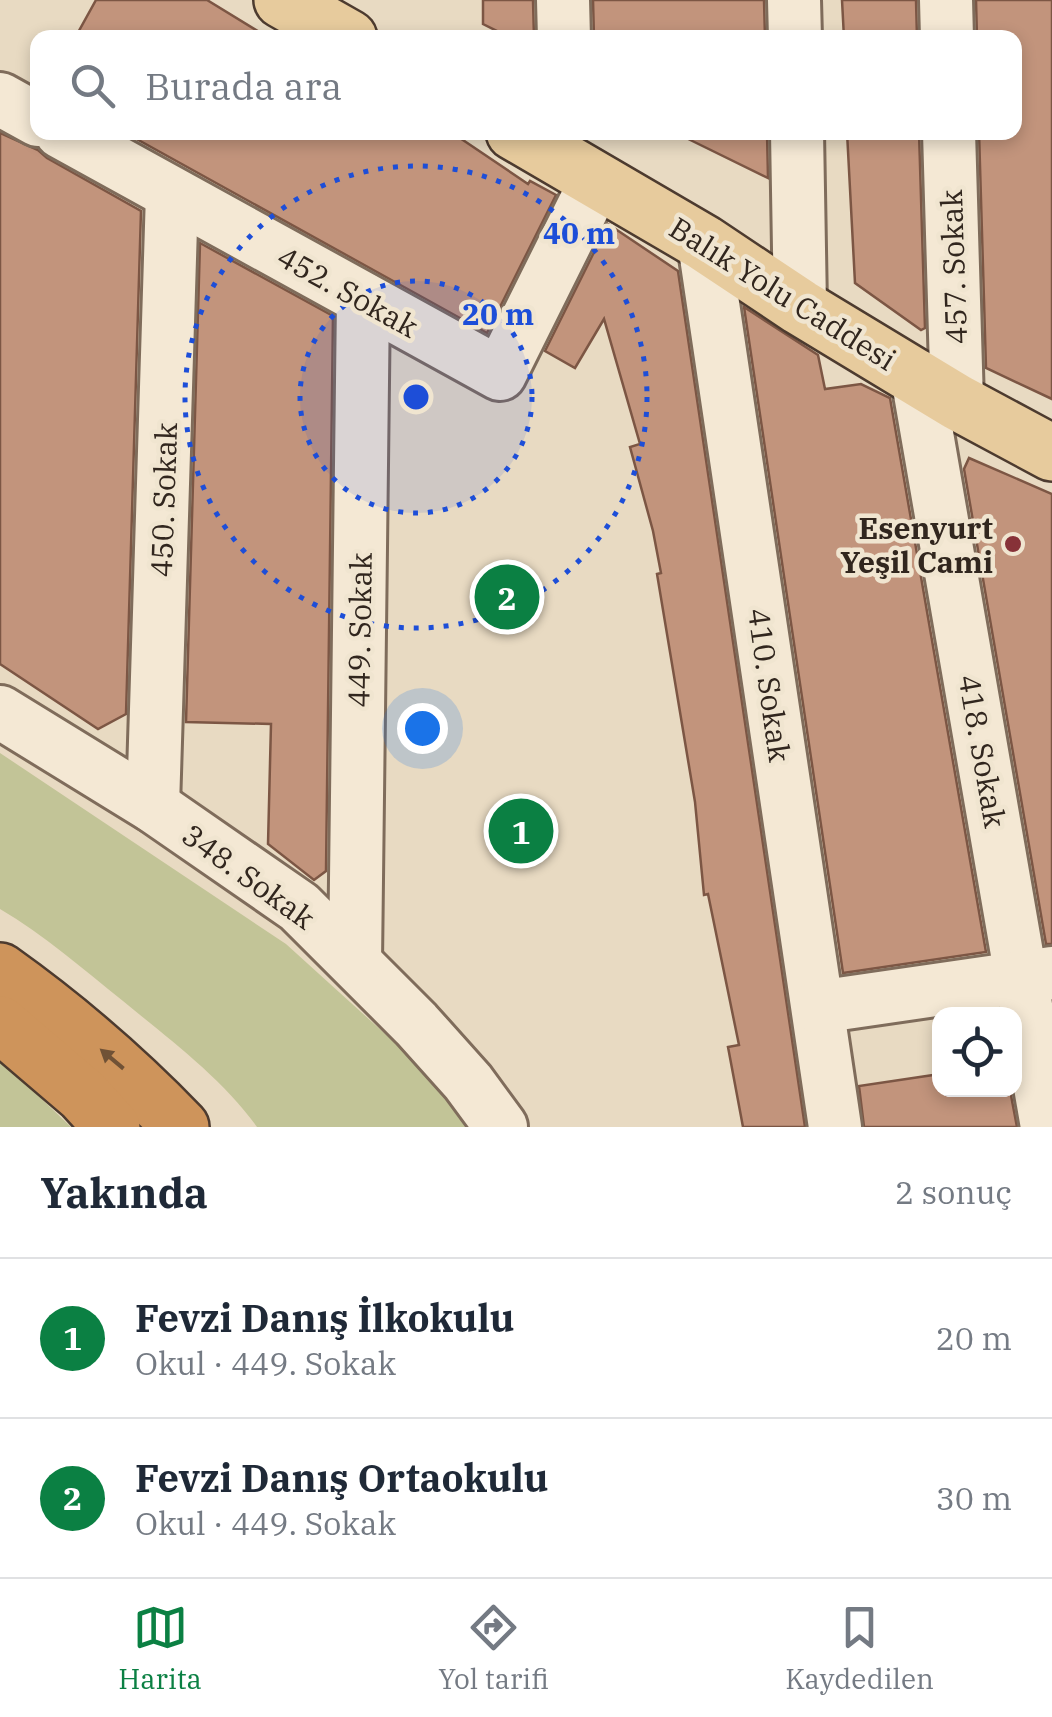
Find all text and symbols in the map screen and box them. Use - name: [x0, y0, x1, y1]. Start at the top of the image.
- search box: [30, 30, 1022, 140]
- icon: search: [65, 58, 120, 113]
- text: Burada ara: [145, 61, 342, 110]
- street label: 457. Sokak: [931, 188, 975, 345]
- street label: Balık Yolu Caddesi: [662, 208, 904, 378]
- text: 40 m: [543, 213, 615, 252]
- street label: 452. Sokak: [271, 236, 426, 346]
- text: 20 m: [462, 294, 534, 333]
- centre of rings: [398, 379, 434, 415]
- street label: 450. Sokak: [141, 421, 185, 578]
- place label: Esenyurt Yeşil Cami: [840, 508, 993, 581]
- marker: Esenyurt Yeşil Cami: [1002, 533, 1024, 555]
- street label: 449. Sokak: [338, 552, 380, 708]
- pin: 2: [474, 560, 540, 634]
- street label: 410. Sokak: [740, 606, 800, 765]
- street label: 418. Sokak: [950, 671, 1016, 831]
- your location: [397, 703, 448, 754]
- pin: 1: [488, 794, 554, 868]
- street label: 348. Sokak: [175, 815, 324, 938]
- map controls: [932, 1007, 1022, 1097]
- button: locate: [932, 1007, 1022, 1097]
- one-way arrow: [99, 1048, 124, 1070]
- text: Yakında: [40, 1165, 208, 1220]
- text: 2 sonuç: [895, 1171, 1012, 1213]
- text: Fevzi Danış İlkokulu: [135, 1293, 514, 1342]
- text: 1: [63, 1317, 82, 1359]
- text: 20 m: [936, 1317, 1012, 1359]
- text: Okul · 449. Sokak: [135, 1342, 396, 1384]
- text: Fevzi Danış Ortaokulu: [135, 1453, 548, 1502]
- text: 2: [63, 1477, 82, 1519]
- text: 30 m: [936, 1477, 1012, 1519]
- text: Okul · 449. Sokak: [135, 1502, 396, 1544]
- tab: Harita: [118, 1600, 202, 1697]
- tab: Yol tarifi: [438, 1600, 549, 1697]
- tab: Kaydedilen: [785, 1600, 934, 1697]

